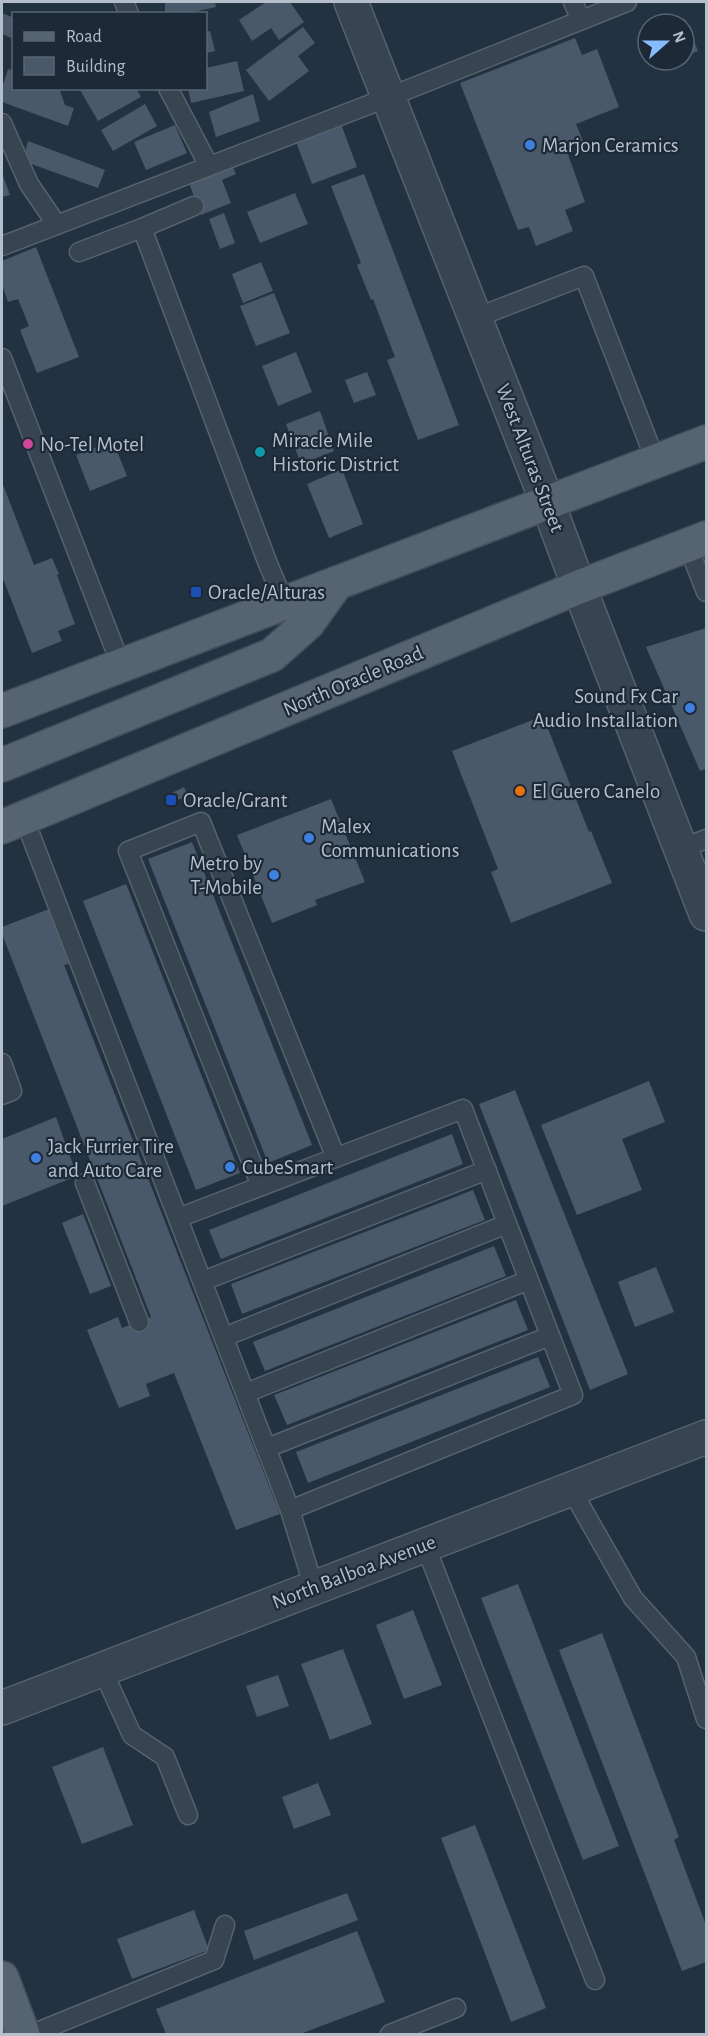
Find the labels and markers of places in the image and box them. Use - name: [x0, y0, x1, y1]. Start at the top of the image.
- place label: Marjon Ceramics: [542, 135, 679, 156]
- marker: Marjon Ceramics: [523, 138, 537, 152]
- place label: Miracle Mile Historic District: [272, 430, 399, 475]
- place label: No-Tel Motel: [40, 434, 144, 455]
- marker: No-Tel Motel: [21, 437, 35, 451]
- marker: Miracle Mile Historic District: [253, 445, 267, 459]
- place label: Oracle/Alturas: [208, 582, 325, 603]
- marker: Oracle/Alturas: [189, 585, 203, 599]
- place label: Sound Fx Car Audio Installation: [533, 686, 678, 731]
- marker: Sound Fx Car Audio Installation: [683, 701, 697, 715]
- place label: El Guero Canelo: [532, 781, 660, 802]
- marker: El Guero Canelo: [513, 784, 527, 798]
- place label: Oracle/Grant: [183, 790, 288, 811]
- marker: Oracle/Grant: [164, 793, 178, 807]
- place label: Malex Communications: [321, 816, 459, 861]
- marker: Malex Communications: [302, 831, 316, 845]
- place label: Metro by T-Mobile: [189, 853, 262, 898]
- marker: Metro by T-Mobile: [267, 868, 281, 882]
- place label: Jack Furrier Tire and Auto Care: [48, 1136, 174, 1181]
- marker: Jack Furrier Tire and Auto Care: [29, 1151, 43, 1165]
- place label: CubeSmart: [242, 1157, 334, 1178]
- marker: CubeSmart: [223, 1160, 237, 1174]

